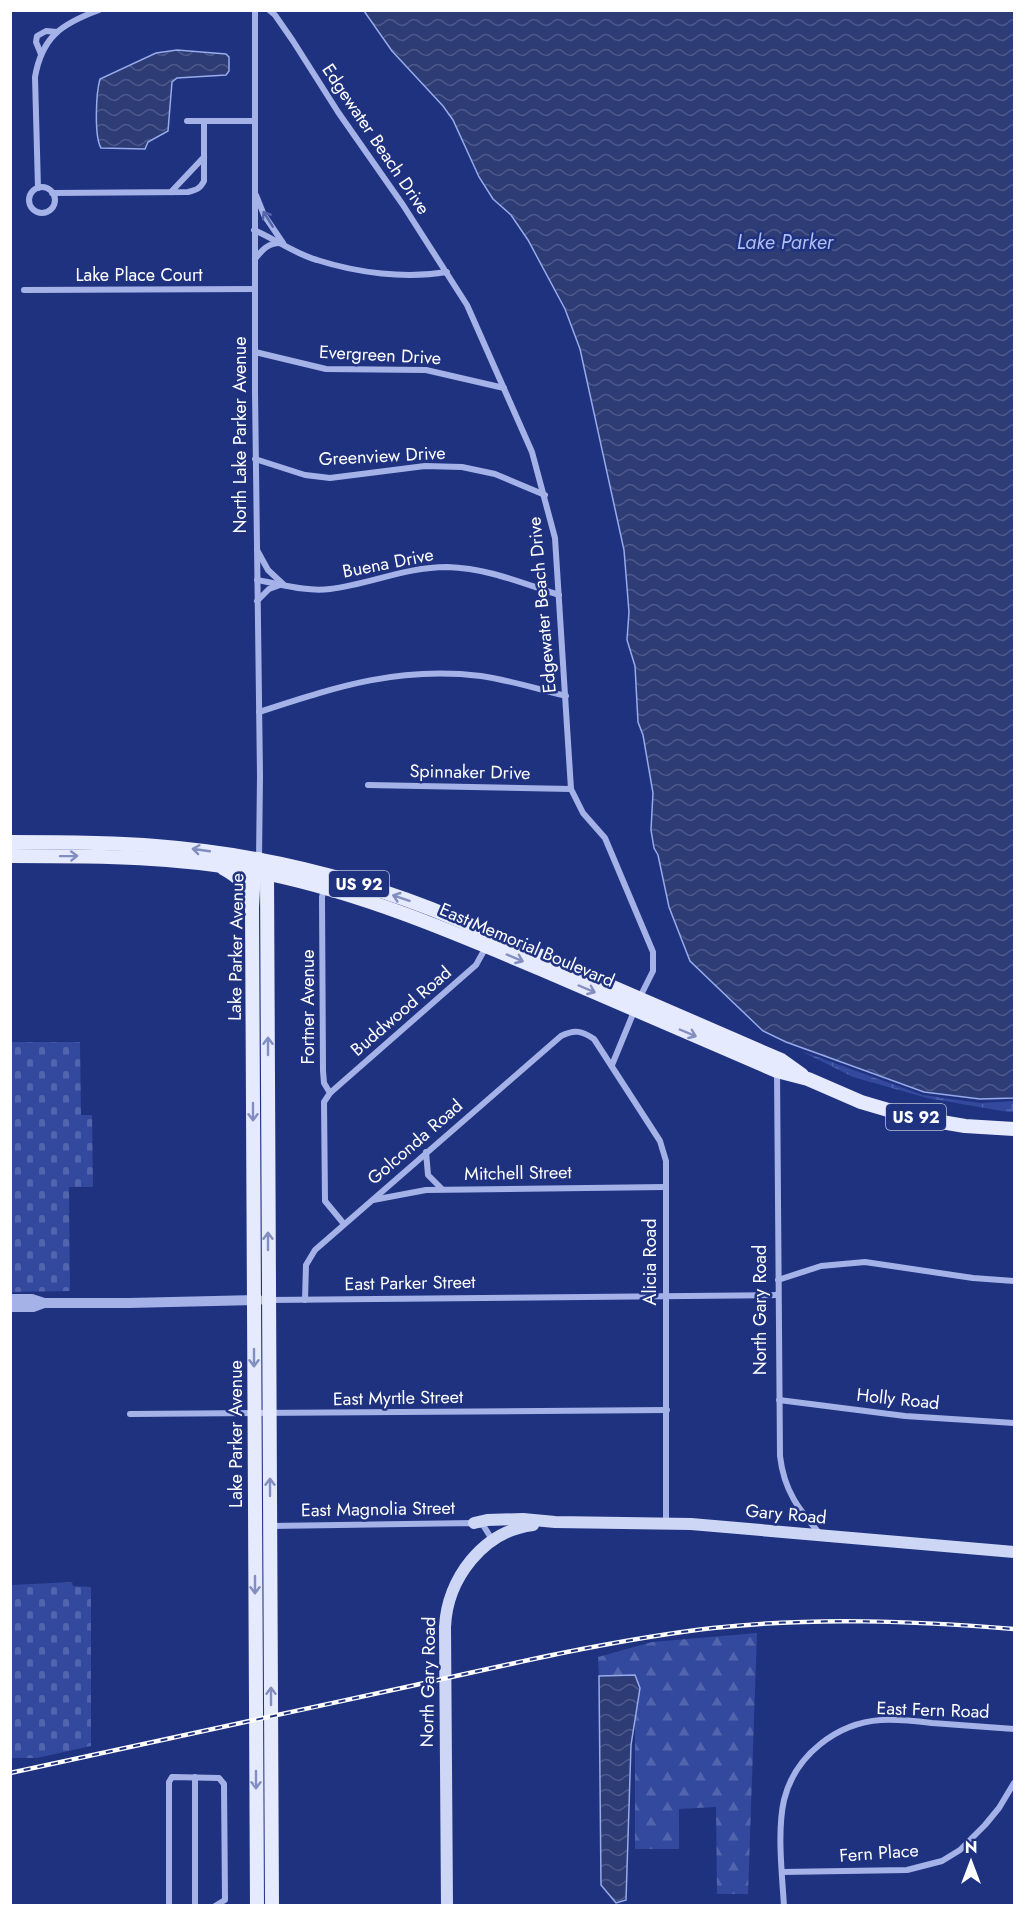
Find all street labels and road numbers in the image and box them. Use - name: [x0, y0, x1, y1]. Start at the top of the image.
- street label: Edgewater Beach Drive: [316, 58, 436, 220]
- street label: Lake Place Court: [75, 262, 203, 288]
- street label: North Lake Parker Avenue: [227, 337, 253, 533]
- street label: Evergreen Drive: [318, 339, 442, 371]
- street label: Greenview Drive: [318, 440, 446, 472]
- street label: Edgewater Beach Drive: [521, 516, 563, 694]
- street label: Buena Drive: [340, 541, 436, 585]
- street label: Spinnaker Drive: [409, 758, 531, 786]
- road number: US 92: [329, 871, 389, 897]
- street label: Lake Parker Avenue: [222, 873, 250, 1021]
- street label: East Memorial Boulevard: [435, 896, 619, 994]
- street label: Fortner Avenue: [295, 949, 321, 1065]
- street label: Buddwood Road: [345, 960, 457, 1062]
- street label: Golconda Road: [362, 1093, 468, 1191]
- road number: US 92: [886, 1104, 946, 1130]
- street label: Mitchell Street: [464, 1159, 573, 1187]
- street label: Alicia Road: [637, 1219, 663, 1305]
- street label: North Gary Road: [747, 1245, 773, 1375]
- street label: East Parker Street: [344, 1269, 476, 1297]
- street label: Lake Parker Avenue: [223, 1360, 249, 1508]
- street label: Holly Road: [855, 1382, 941, 1416]
- street label: East Myrtle Street: [333, 1384, 464, 1412]
- street label: East Magnolia Street: [301, 1495, 456, 1523]
- street label: Gary Road: [744, 1497, 828, 1531]
- street label: North Gary Road: [414, 1616, 442, 1748]
- street label: East Fern Road: [876, 1695, 990, 1725]
- street label: Fern Place: [839, 1837, 919, 1869]

